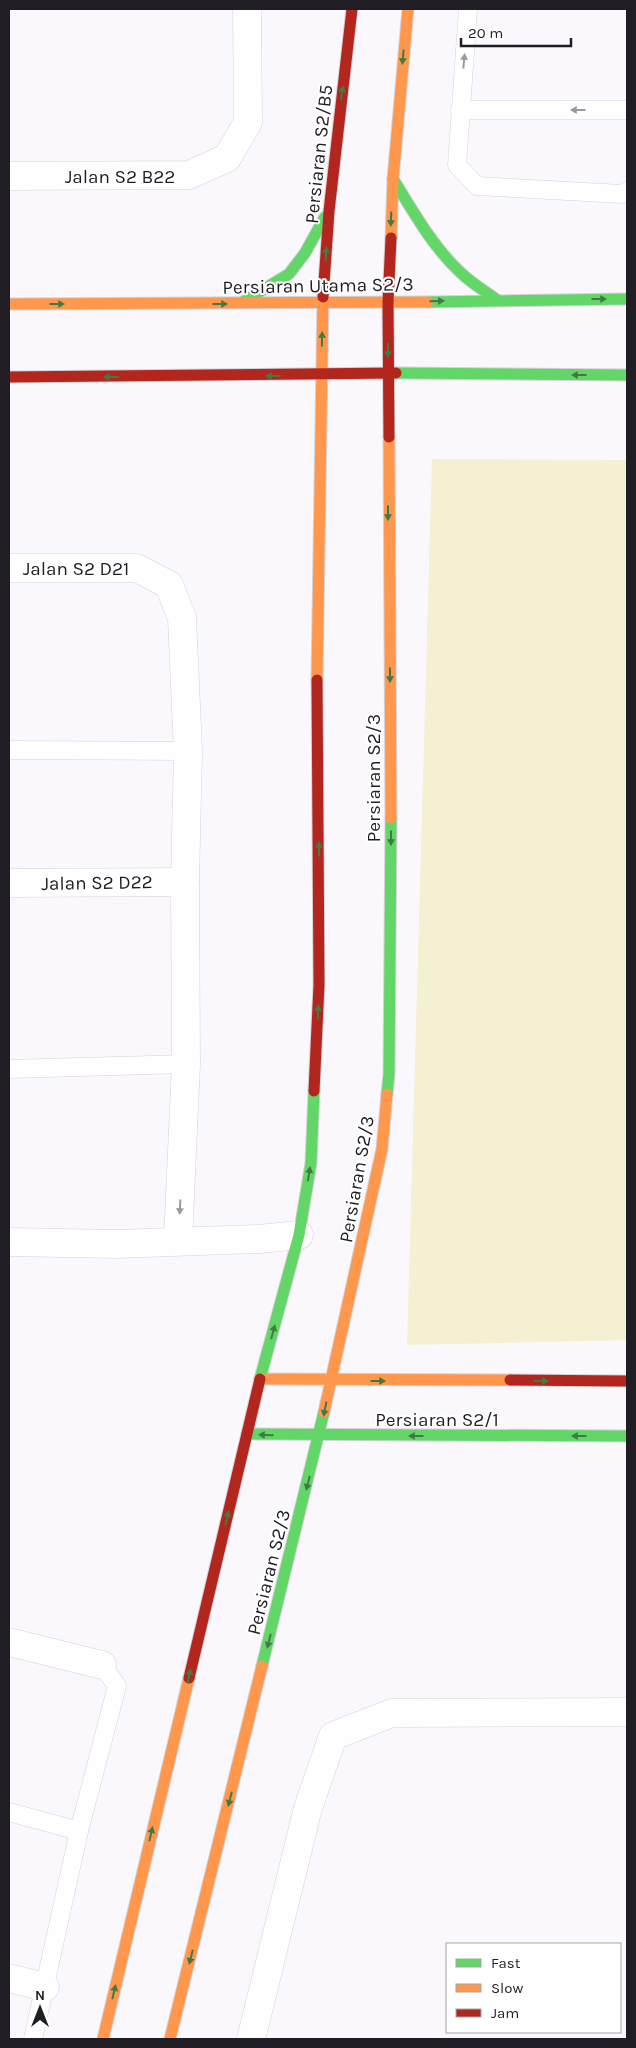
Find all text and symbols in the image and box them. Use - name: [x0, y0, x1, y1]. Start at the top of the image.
- scale bar: [461, 15, 571, 47]
- text: 20 m: [468, 24, 503, 42]
- one-way arrow: [399, 50, 407, 66]
- one-way arrow: [460, 53, 468, 69]
- street label: Persiaran S2/B5: [301, 83, 337, 225]
- one-way arrow: [338, 84, 346, 100]
- one-way arrow: [570, 106, 586, 114]
- street label: Jalan S2 B22: [65, 166, 175, 188]
- one-way arrow: [387, 212, 395, 228]
- one-way arrow: [322, 246, 330, 262]
- street label: Persiaran Utama S2/3: [222, 273, 414, 299]
- one-way arrow: [591, 295, 607, 303]
- one-way arrow: [429, 297, 445, 305]
- one-way arrow: [50, 300, 66, 308]
- one-way arrow: [212, 300, 228, 308]
- one-way arrow: [319, 331, 327, 347]
- one-way arrow: [383, 343, 391, 359]
- one-way arrow: [570, 371, 586, 379]
- one-way arrow: [265, 372, 281, 380]
- one-way arrow: [102, 373, 118, 381]
- one-way arrow: [384, 505, 392, 521]
- street label: Jalan S2 D21: [23, 558, 129, 580]
- one-way arrow: [386, 668, 394, 684]
- street label: Persiaran S2/3: [363, 714, 385, 842]
- one-way arrow: [387, 830, 395, 846]
- one-way arrow: [315, 841, 323, 857]
- street label: Jalan S2 D22: [41, 871, 153, 895]
- one-way arrow: [315, 1004, 323, 1020]
- street label: Persiaran S2/3: [335, 1114, 379, 1244]
- one-way arrow: [305, 1166, 313, 1182]
- one-way arrow: [176, 1199, 184, 1215]
- one-way arrow: [269, 1325, 277, 1340]
- one-way arrow: [371, 1377, 387, 1385]
- one-way arrow: [533, 1377, 549, 1385]
- one-way arrow: [320, 1401, 328, 1417]
- street label: Persiaran S2/1: [375, 1409, 499, 1431]
- one-way arrow: [257, 1430, 273, 1438]
- one-way arrow: [408, 1432, 424, 1440]
- one-way arrow: [570, 1432, 586, 1440]
- one-way arrow: [304, 1476, 312, 1491]
- street label: Persiaran S2/3: [243, 1507, 295, 1637]
- one-way arrow: [223, 1510, 231, 1525]
- one-way arrow: [265, 1634, 273, 1649]
- one-way arrow: [185, 1668, 193, 1683]
- one-way arrow: [226, 1791, 234, 1806]
- one-way arrow: [147, 1826, 155, 1841]
- legend: [446, 1943, 621, 2033]
- one-way arrow: [187, 1949, 195, 1964]
- text: Fast: [491, 1954, 521, 1972]
- text: Slow: [491, 1979, 523, 1997]
- north arrow: [15, 1983, 65, 2033]
- one-way arrow: [110, 1984, 118, 1999]
- text: N: [35, 1987, 45, 2004]
- text: Jam: [491, 2004, 519, 2022]

